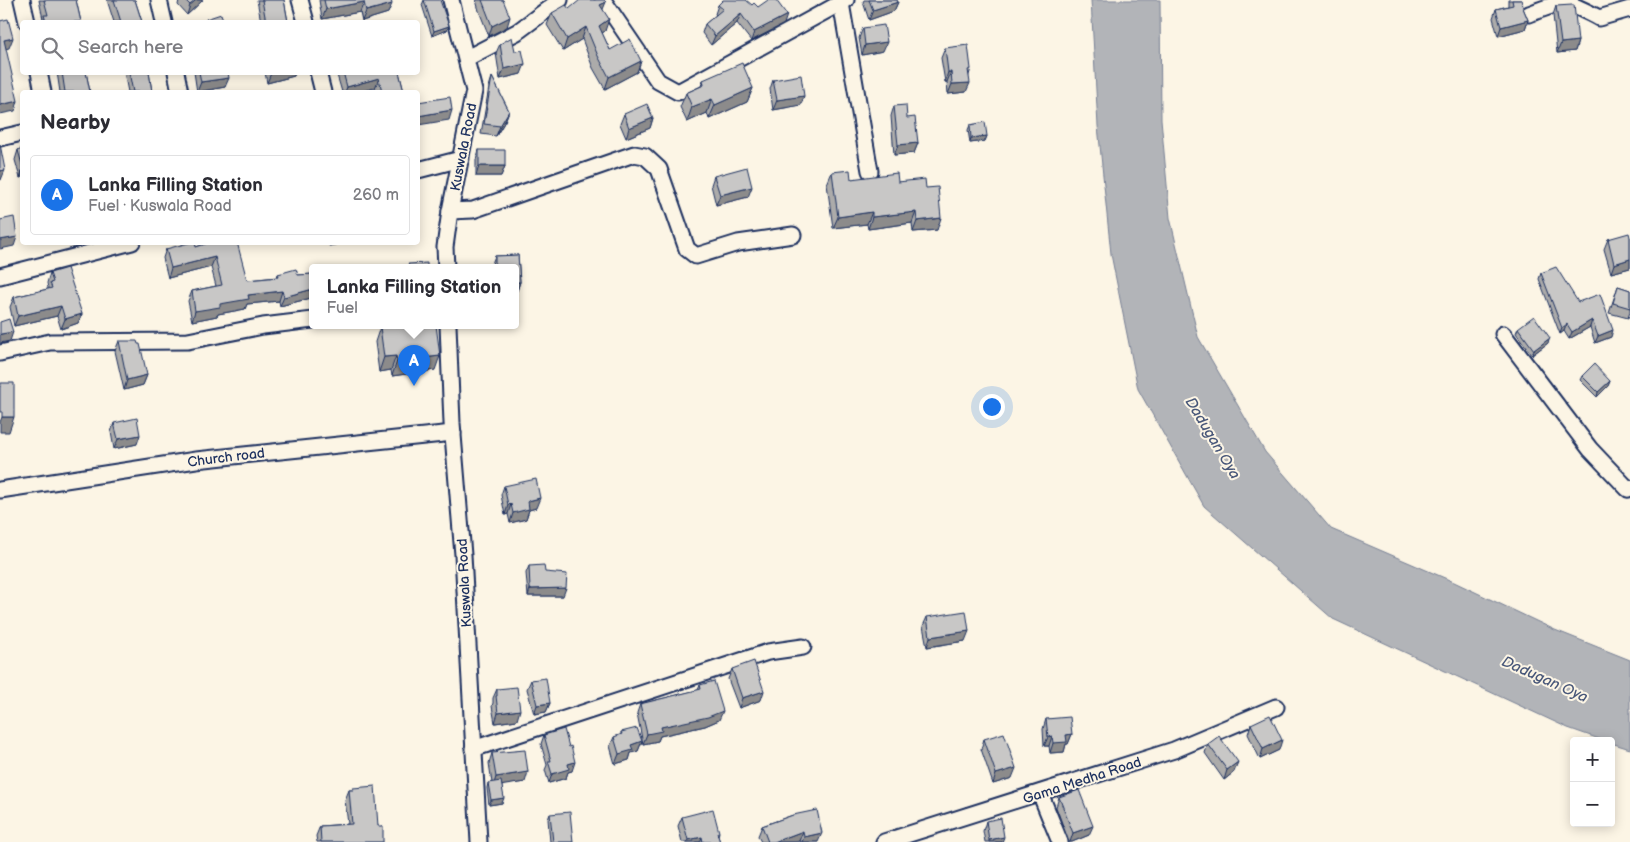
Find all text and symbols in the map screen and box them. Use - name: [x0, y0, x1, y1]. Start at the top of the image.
- search box: [20, 20, 420, 75]
- icon: search: [38, 34, 66, 62]
- text: Search here: [78, 36, 183, 59]
- street label: Kuswala Road: [447, 102, 480, 193]
- text: Nearby: [40, 110, 110, 135]
- text: Lanka Filling Station: [88, 174, 263, 197]
- text: A: [52, 186, 62, 205]
- text: 260 m: [353, 186, 399, 205]
- text: Fuel · Kuswala Road: [88, 197, 232, 216]
- popup: [309, 264, 519, 329]
- text: Lanka Filling Station: [327, 276, 501, 299]
- text: Fuel: [327, 299, 358, 318]
- pin: A: [398, 345, 430, 386]
- your location: [979, 394, 1005, 420]
- water label: Dadugan Oya: [1181, 394, 1244, 483]
- street label: Church road: [186, 444, 266, 471]
- street label: Kuswala Road: [454, 538, 475, 628]
- water label: Dadugan Oya: [1499, 652, 1591, 707]
- map controls: [1570, 737, 1615, 827]
- button: +: [1570, 737, 1615, 782]
- street label: Gama Medha Road: [1021, 753, 1143, 808]
- button: −: [1570, 782, 1615, 827]

